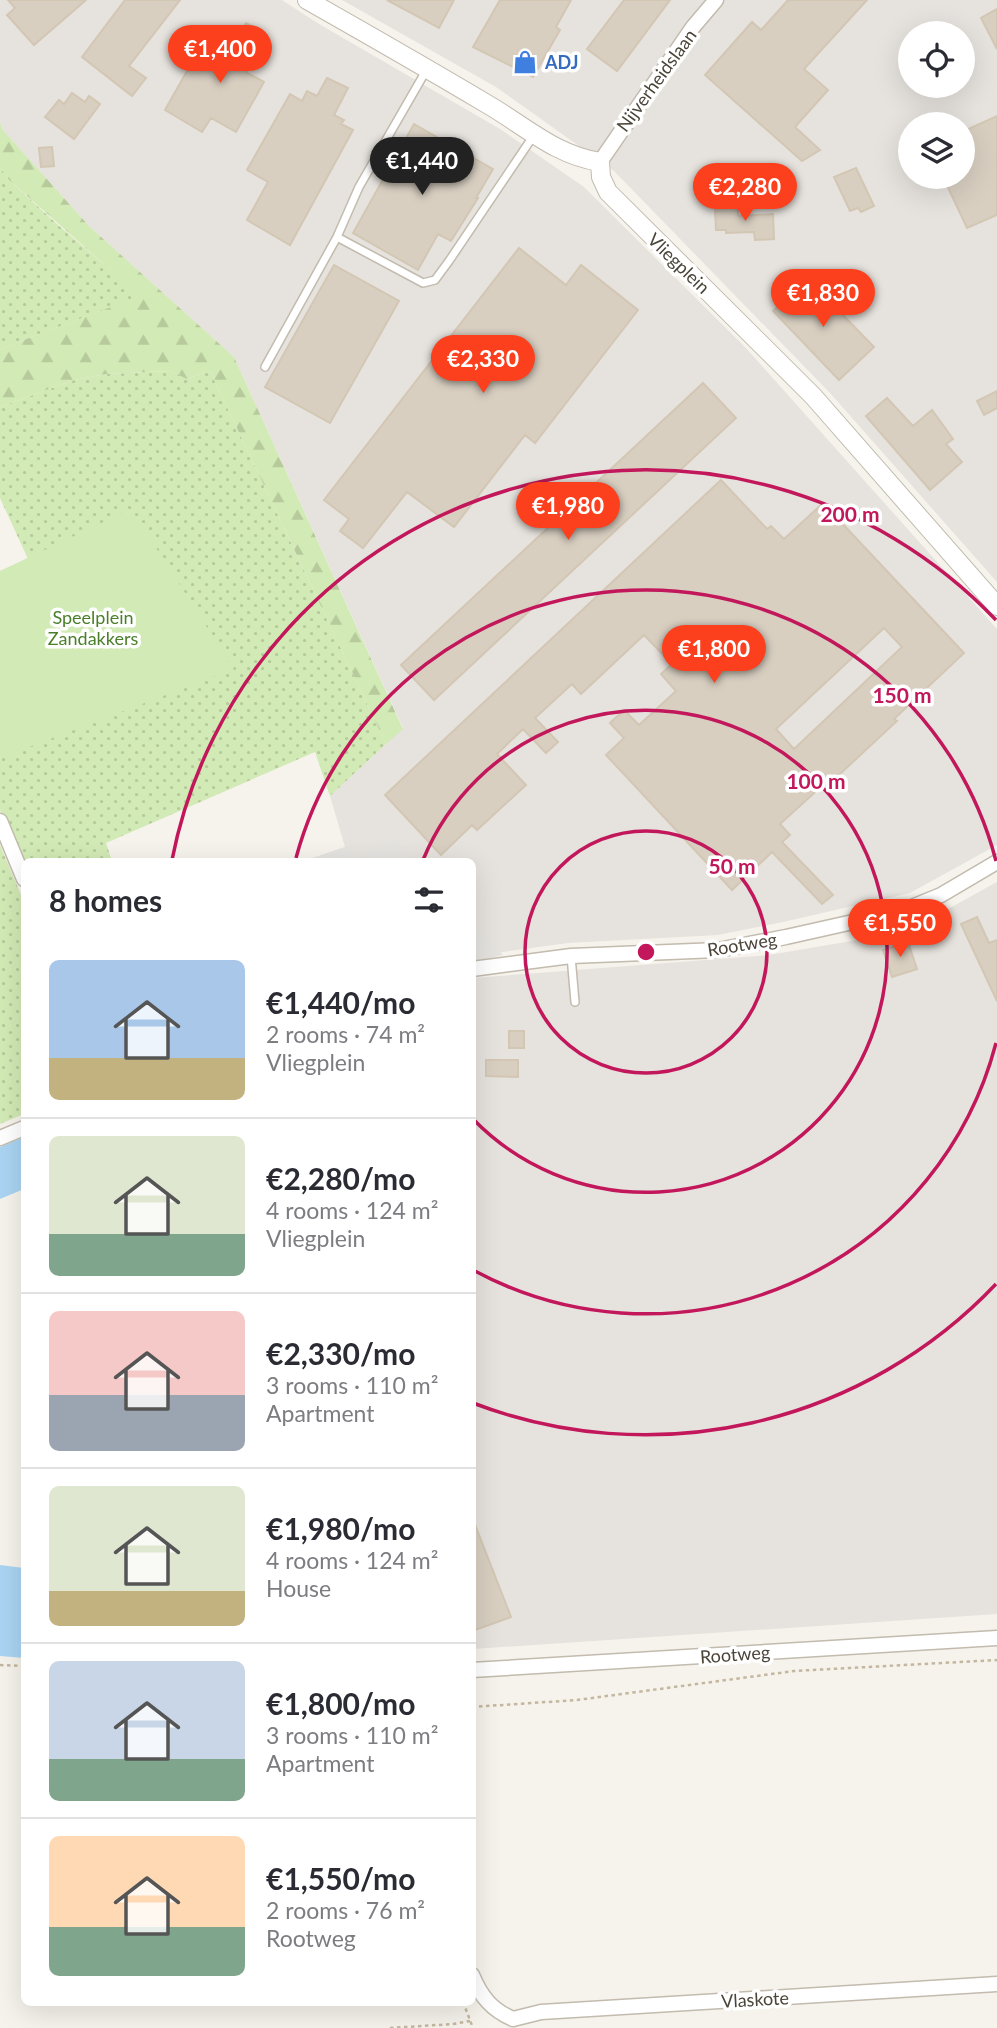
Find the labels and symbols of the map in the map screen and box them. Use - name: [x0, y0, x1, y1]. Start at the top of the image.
- street label: Nijverheidslaan: [611, 24, 701, 136]
- pin: €1,400: [163, 25, 277, 85]
- shop icon: ADJ: [511, 48, 539, 76]
- place label: ADJ: [544, 51, 578, 73]
- pin: €1,440: [365, 138, 479, 197]
- pin: €2,280: [688, 164, 802, 223]
- street label: Vliegplein: [643, 228, 715, 298]
- pin: €1,830: [766, 270, 880, 329]
- pin: €2,330: [426, 336, 540, 395]
- pin: €1,980: [511, 482, 625, 542]
- text: 200 m: [820, 501, 880, 526]
- park label: Speelplein Zandakkers: [48, 606, 138, 649]
- pin: €1,800: [657, 626, 771, 685]
- text: 150 m: [872, 682, 932, 707]
- text: 100 m: [786, 768, 846, 793]
- text: 50 m: [708, 853, 756, 878]
- pin: €1,550: [843, 900, 957, 959]
- street label: Rootweg: [706, 928, 778, 960]
- centre of rings: [634, 940, 658, 964]
- street label: Rootweg: [699, 1641, 771, 1667]
- street label: Vlaskote: [721, 1986, 789, 2012]

